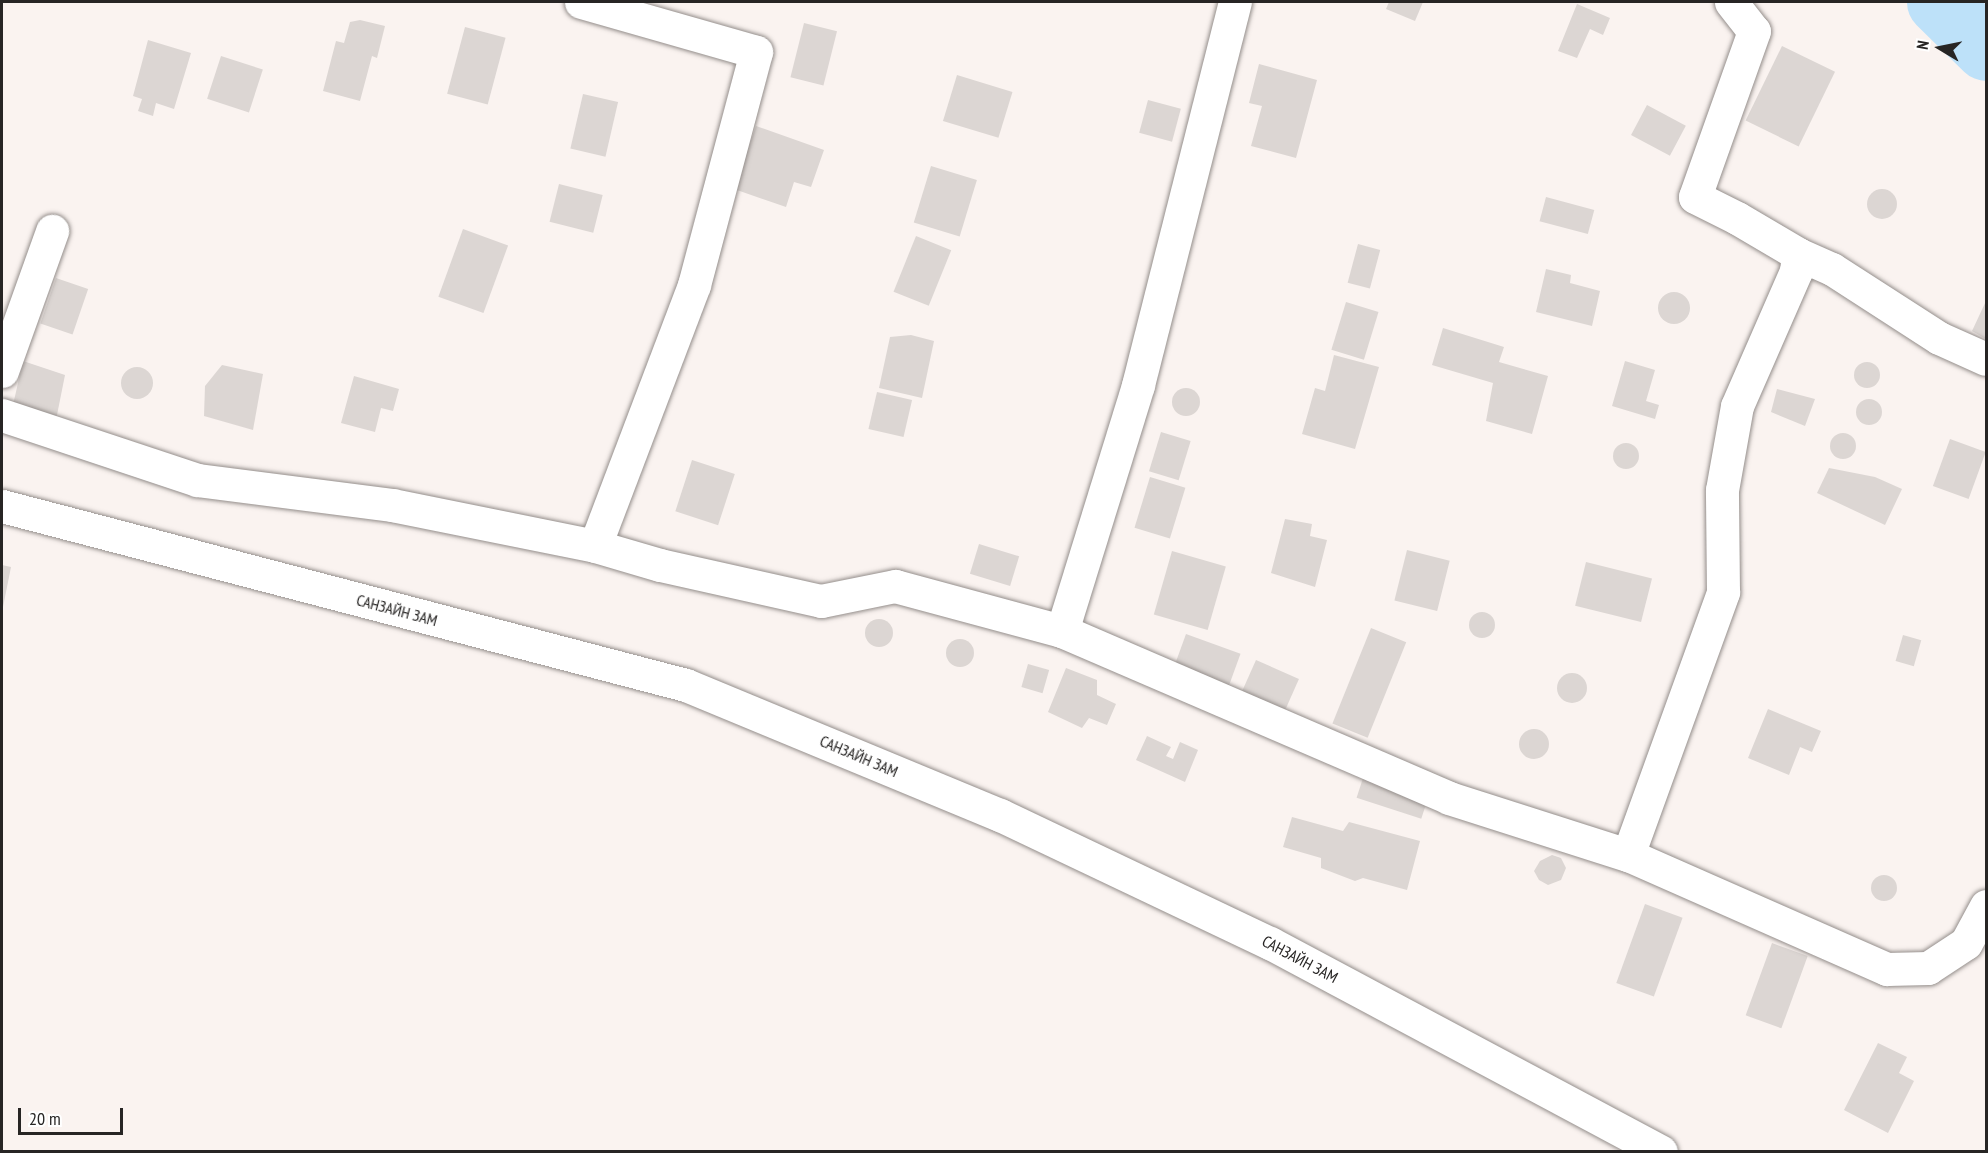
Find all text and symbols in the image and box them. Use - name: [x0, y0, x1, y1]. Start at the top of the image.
- north arrow: [1910, 18, 1970, 78]
- text: N: [1912, 39, 1933, 51]
- street label: САНЗАЙН ЗАМ: [354, 590, 440, 630]
- street label: САНЗАЙН ЗАМ: [817, 731, 901, 781]
- street label: САНЗАЙН ЗАМ: [1259, 931, 1341, 987]
- scale bar: [21, 1096, 126, 1134]
- text: 20 m: [29, 1107, 61, 1130]

